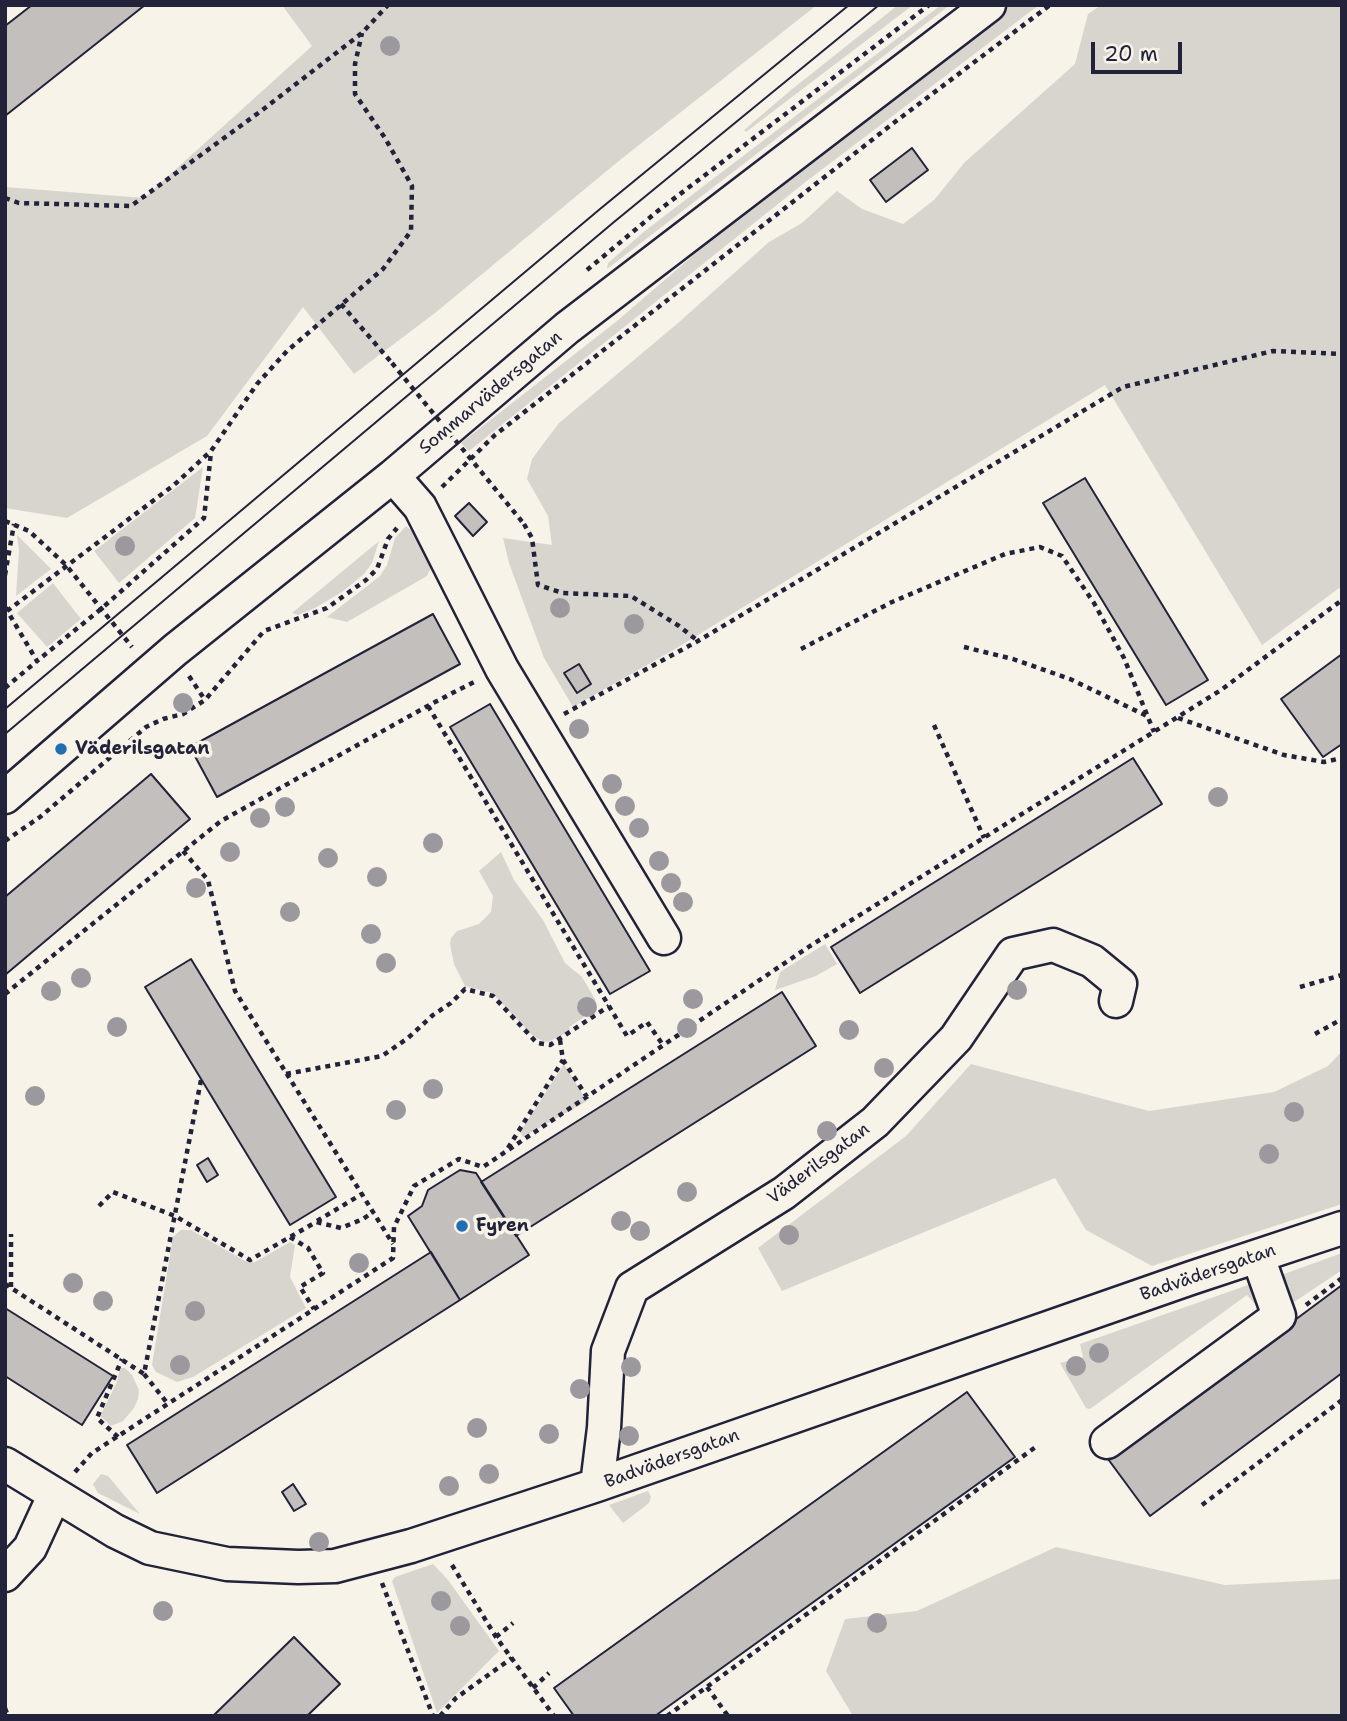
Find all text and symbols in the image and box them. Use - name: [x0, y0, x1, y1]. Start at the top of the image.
- scale bar: [1095, 28, 1186, 72]
- text: 20 m: [1104, 40, 1158, 68]
- street label: Sommarvädersgatan: [415, 327, 567, 459]
- place label: Väderilsgatan: [75, 738, 209, 760]
- marker: Väderilsgatan: [53, 741, 69, 757]
- street label: Väderilsgatan: [764, 1119, 874, 1209]
- place label: Fyren: [476, 1215, 529, 1237]
- marker: Fyren: [454, 1218, 470, 1234]
- street label: Badvädersgatan: [1137, 1240, 1279, 1306]
- street label: Badvädersgatan: [602, 1425, 742, 1493]

